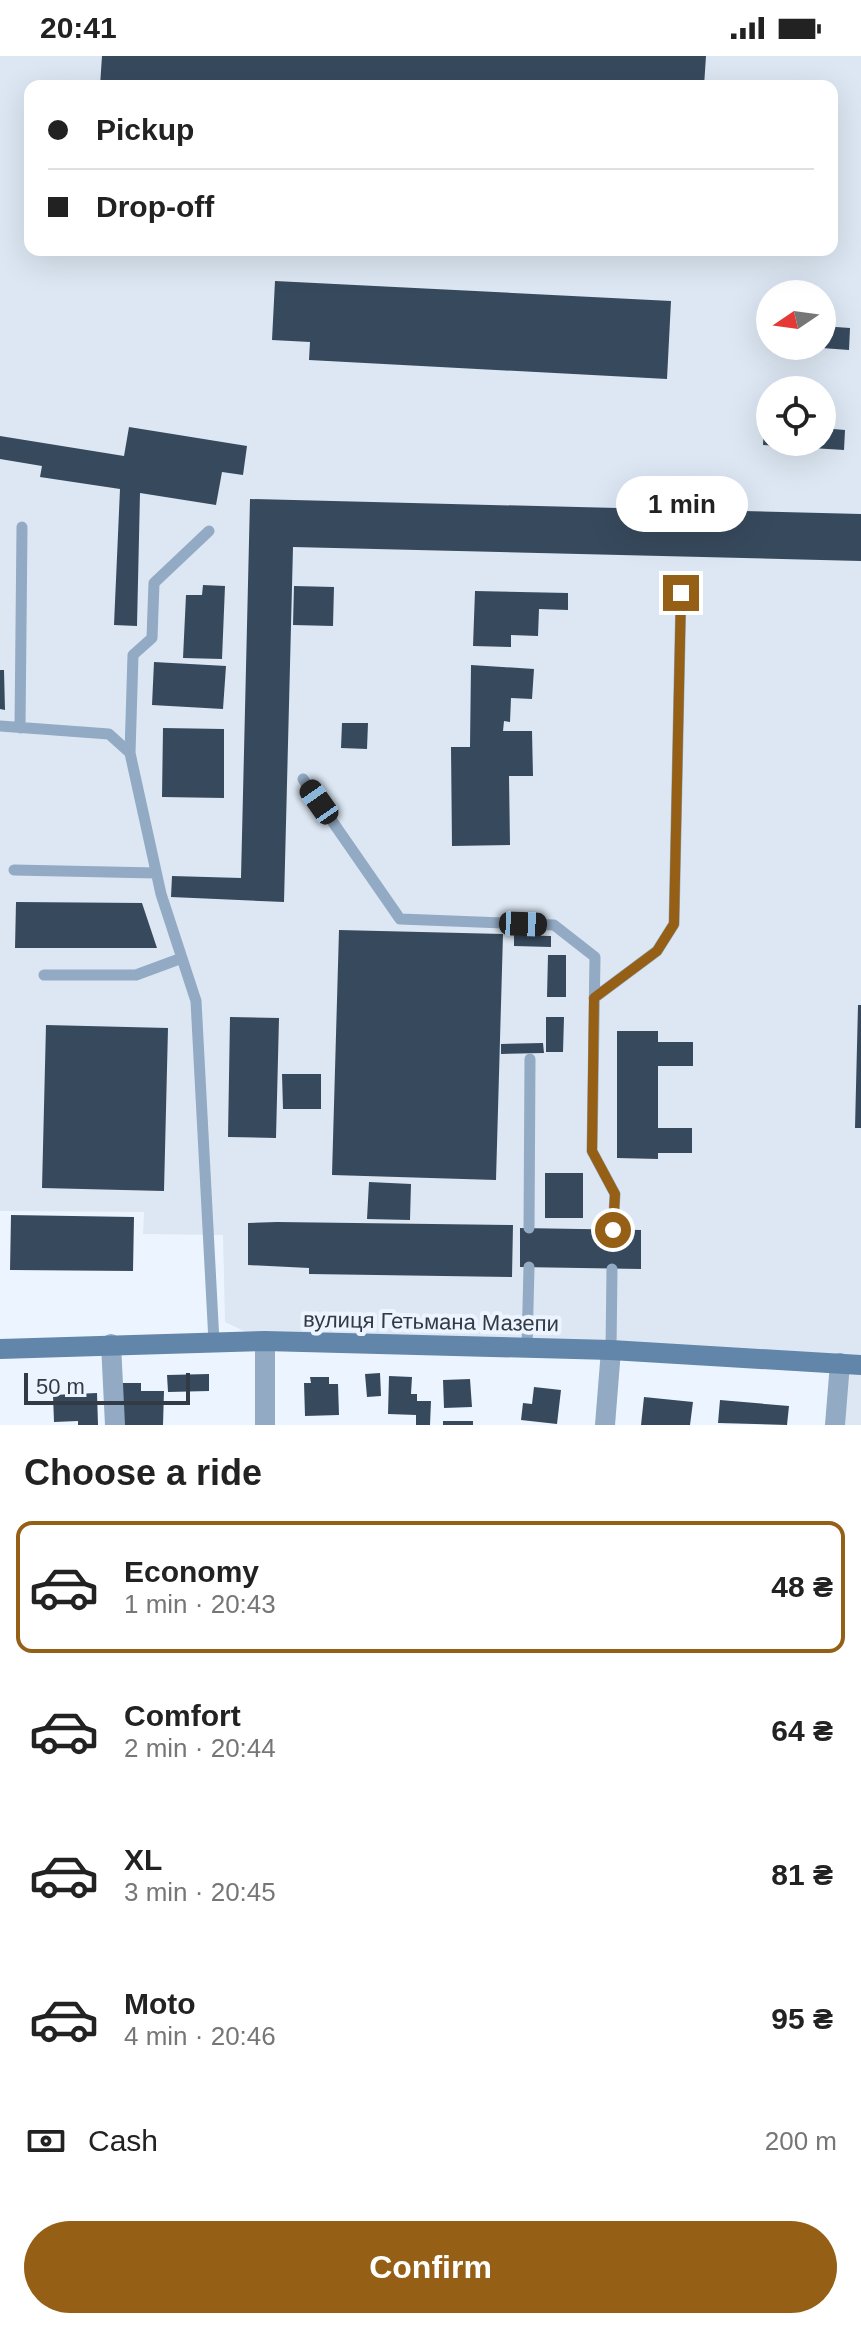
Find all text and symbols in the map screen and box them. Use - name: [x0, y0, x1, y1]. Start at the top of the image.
- text: 20:41: [40, 11, 117, 44]
- text: Pickup: [96, 113, 194, 146]
- text: Drop-off: [96, 190, 214, 223]
- north arrow: [756, 280, 836, 360]
- map controls: [756, 280, 836, 456]
- button: locate: [756, 376, 836, 456]
- callout: 1 min: [615, 477, 747, 533]
- text: 1 min: [648, 489, 716, 519]
- route end: [663, 575, 699, 611]
- car: [295, 775, 343, 829]
- car: [499, 911, 547, 937]
- route start: [595, 1212, 631, 1248]
- street label: вулиця Гетьмана Мазепи: [303, 1307, 559, 1336]
- scale bar: [24, 1369, 190, 1405]
- text: 50 m: [36, 1374, 85, 1399]
- text: Choose a ride: [24, 1452, 262, 1493]
- icon: car: [28, 1551, 100, 1623]
- text: Economy: [124, 1555, 259, 1588]
- text: 48 ₴: [771, 1570, 833, 1603]
- text: 1 min · 20:43: [124, 1589, 276, 1619]
- icon: car: [28, 1695, 100, 1767]
- text: Comfort: [124, 1699, 241, 1732]
- text: 64 ₴: [771, 1714, 833, 1747]
- text: 2 min · 20:44: [124, 1733, 276, 1763]
- icon: car: [28, 1839, 100, 1911]
- text: XL: [124, 1843, 162, 1876]
- text: 81 ₴: [771, 1858, 833, 1891]
- text: 3 min · 20:45: [124, 1877, 276, 1907]
- icon: car: [28, 1983, 100, 2055]
- text: Moto: [124, 1987, 196, 2020]
- text: 95 ₴: [771, 2002, 833, 2035]
- text: 4 min · 20:46: [124, 2021, 276, 2051]
- icon: cash: [24, 2119, 68, 2163]
- text: Cash: [88, 2124, 158, 2157]
- text: 200 m: [765, 2126, 837, 2156]
- button: Confirm: [24, 2221, 837, 2313]

